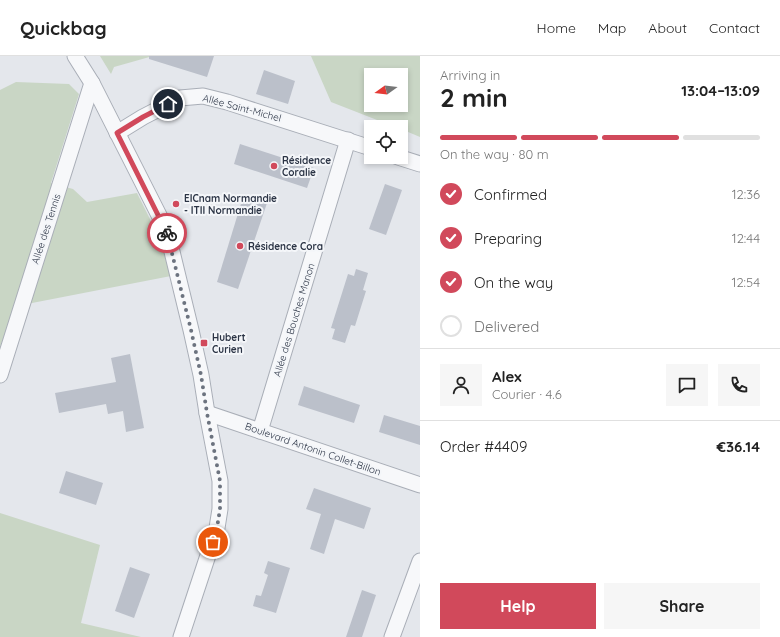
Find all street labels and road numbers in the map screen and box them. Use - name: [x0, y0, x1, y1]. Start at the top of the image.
- street label: Allée Saint-Michel: [201, 91, 283, 125]
- street label: Allée des Tennis: [29, 192, 64, 266]
- street label: Allée des Bouches Manon: [270, 262, 318, 378]
- street label: Boulevard Antonin Collet-Billon: [243, 420, 383, 478]

